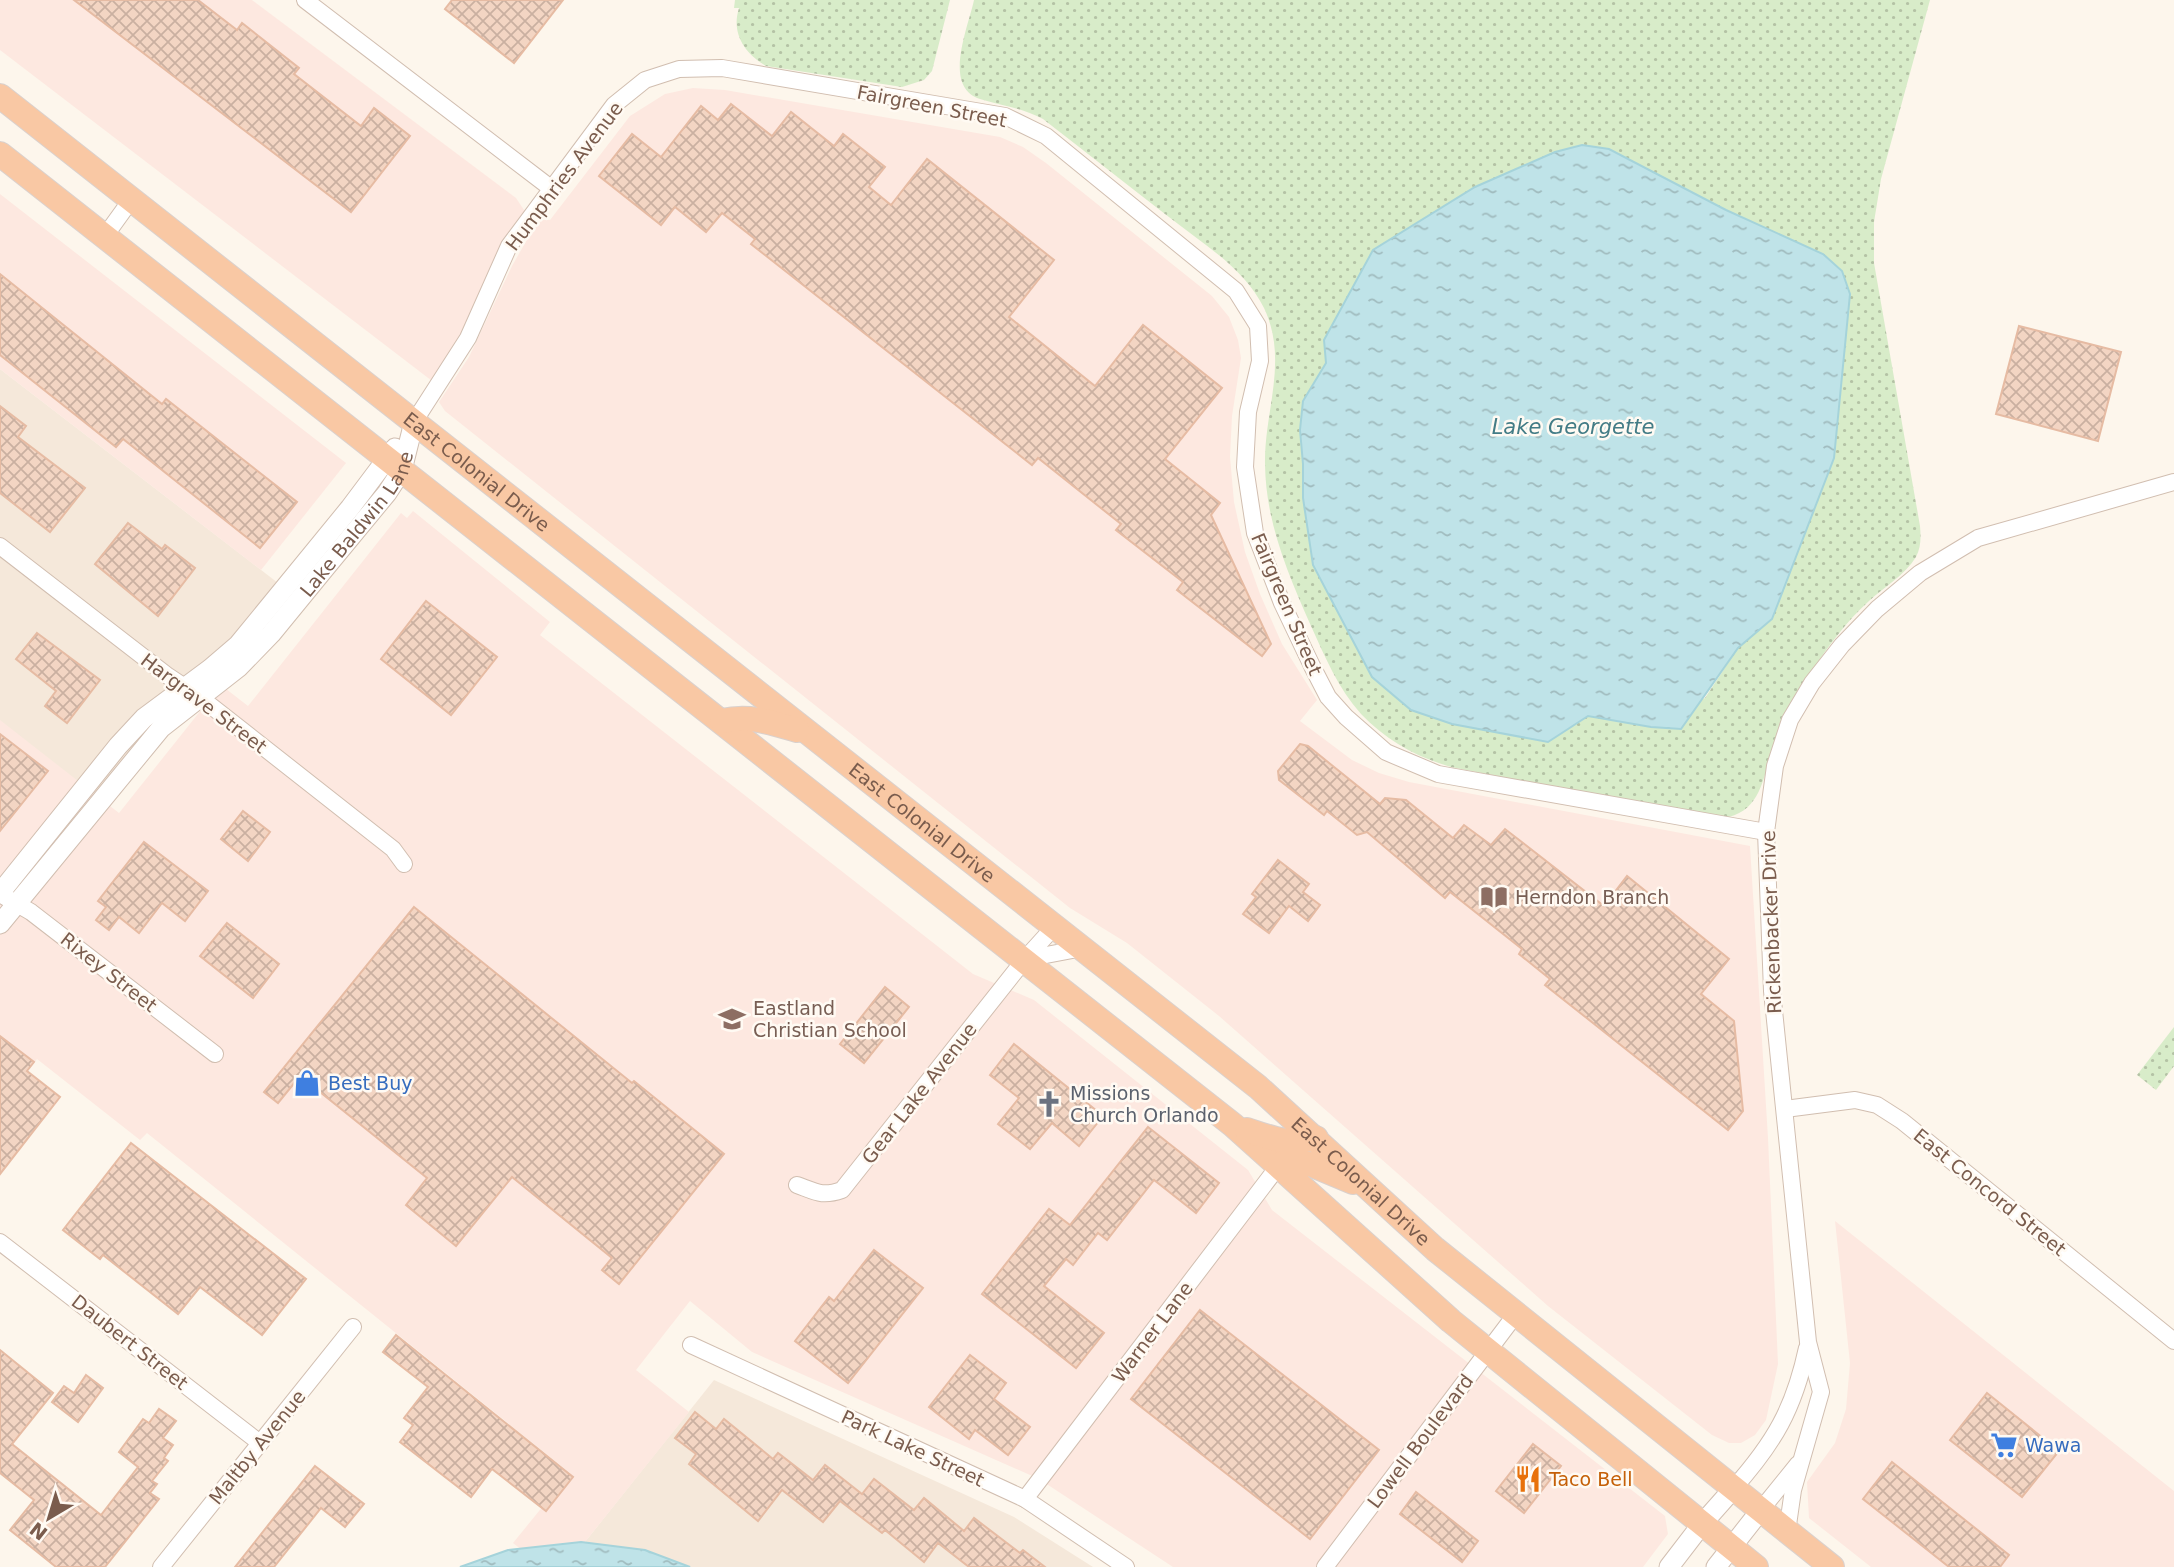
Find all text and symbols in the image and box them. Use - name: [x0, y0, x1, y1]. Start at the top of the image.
- street label: Fairgreen Street: [855, 81, 1009, 131]
- street label: Humphries Avenue: [501, 97, 627, 255]
- street label: East Colonial Drive: [399, 407, 554, 536]
- water label: Lake Georgette: [1492, 415, 1654, 439]
- street label: Lake Baldwin Lane: [295, 449, 417, 601]
- street label: Fairgreen Street: [1247, 530, 1327, 678]
- street label: Hargrave Street: [137, 649, 271, 757]
- street label: East Colonial Drive: [845, 758, 1000, 887]
- street label: Rickenbacker Drive: [1757, 830, 1785, 1014]
- library icon: Herndon Branch: [1479, 882, 1509, 912]
- place label: Herndon Branch: [1515, 886, 1669, 908]
- street label: Rixey Street: [57, 928, 161, 1016]
- place label: Eastland Christian School: [753, 997, 907, 1041]
- school or university icon: Eastland Christian School: [717, 1004, 747, 1034]
- street label: Gear Lake Avenue: [857, 1018, 981, 1168]
- shop icon: Best Buy: [292, 1068, 322, 1098]
- place label: Best Buy: [328, 1072, 412, 1094]
- place label: Missions Church Orlando: [1070, 1082, 1219, 1126]
- church icon: Missions Church Orlando: [1034, 1089, 1064, 1119]
- street label: East Colonial Drive: [1287, 1112, 1435, 1250]
- street label: East Concord Street: [1909, 1124, 2071, 1260]
- street label: Warner Lane: [1107, 1277, 1197, 1387]
- street label: Daubert Street: [68, 1290, 192, 1394]
- street label: Lowell Boulevard: [1363, 1370, 1477, 1512]
- street label: Maltby Avenue: [204, 1385, 310, 1509]
- street label: Park Lake Street: [838, 1405, 988, 1491]
- supermarket icon: Wawa: [1989, 1430, 2019, 1460]
- place label: Wawa: [2025, 1434, 2081, 1456]
- restaurant icon: Taco Bell: [1513, 1464, 1543, 1494]
- place label: Taco Bell: [1548, 1468, 1633, 1490]
- north arrow: [14, 1483, 84, 1553]
- text: N: [25, 1518, 52, 1545]

